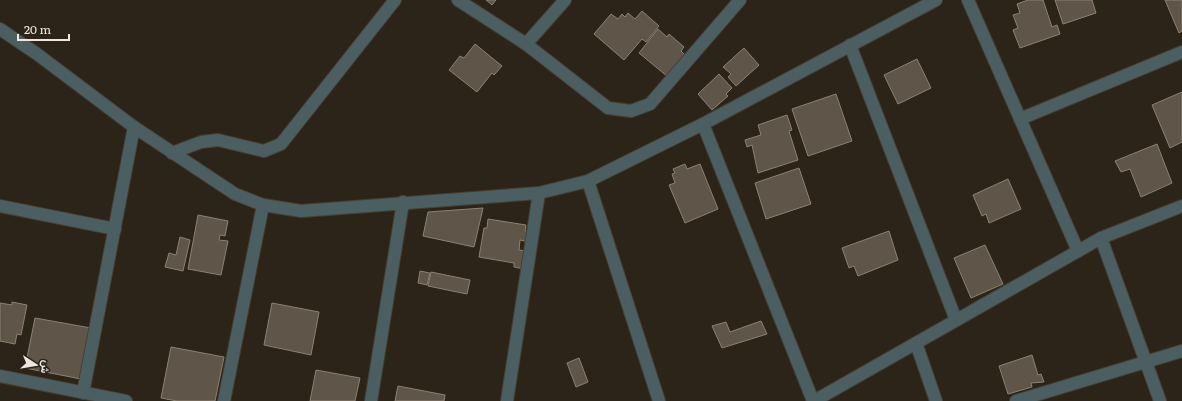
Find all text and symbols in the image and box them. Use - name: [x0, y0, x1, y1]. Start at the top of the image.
- scale bar: [18, 16, 69, 42]
- text: 20 m: [24, 20, 51, 38]
- north arrow: [16, 345, 56, 385]
- text: ش: [38, 359, 56, 375]

